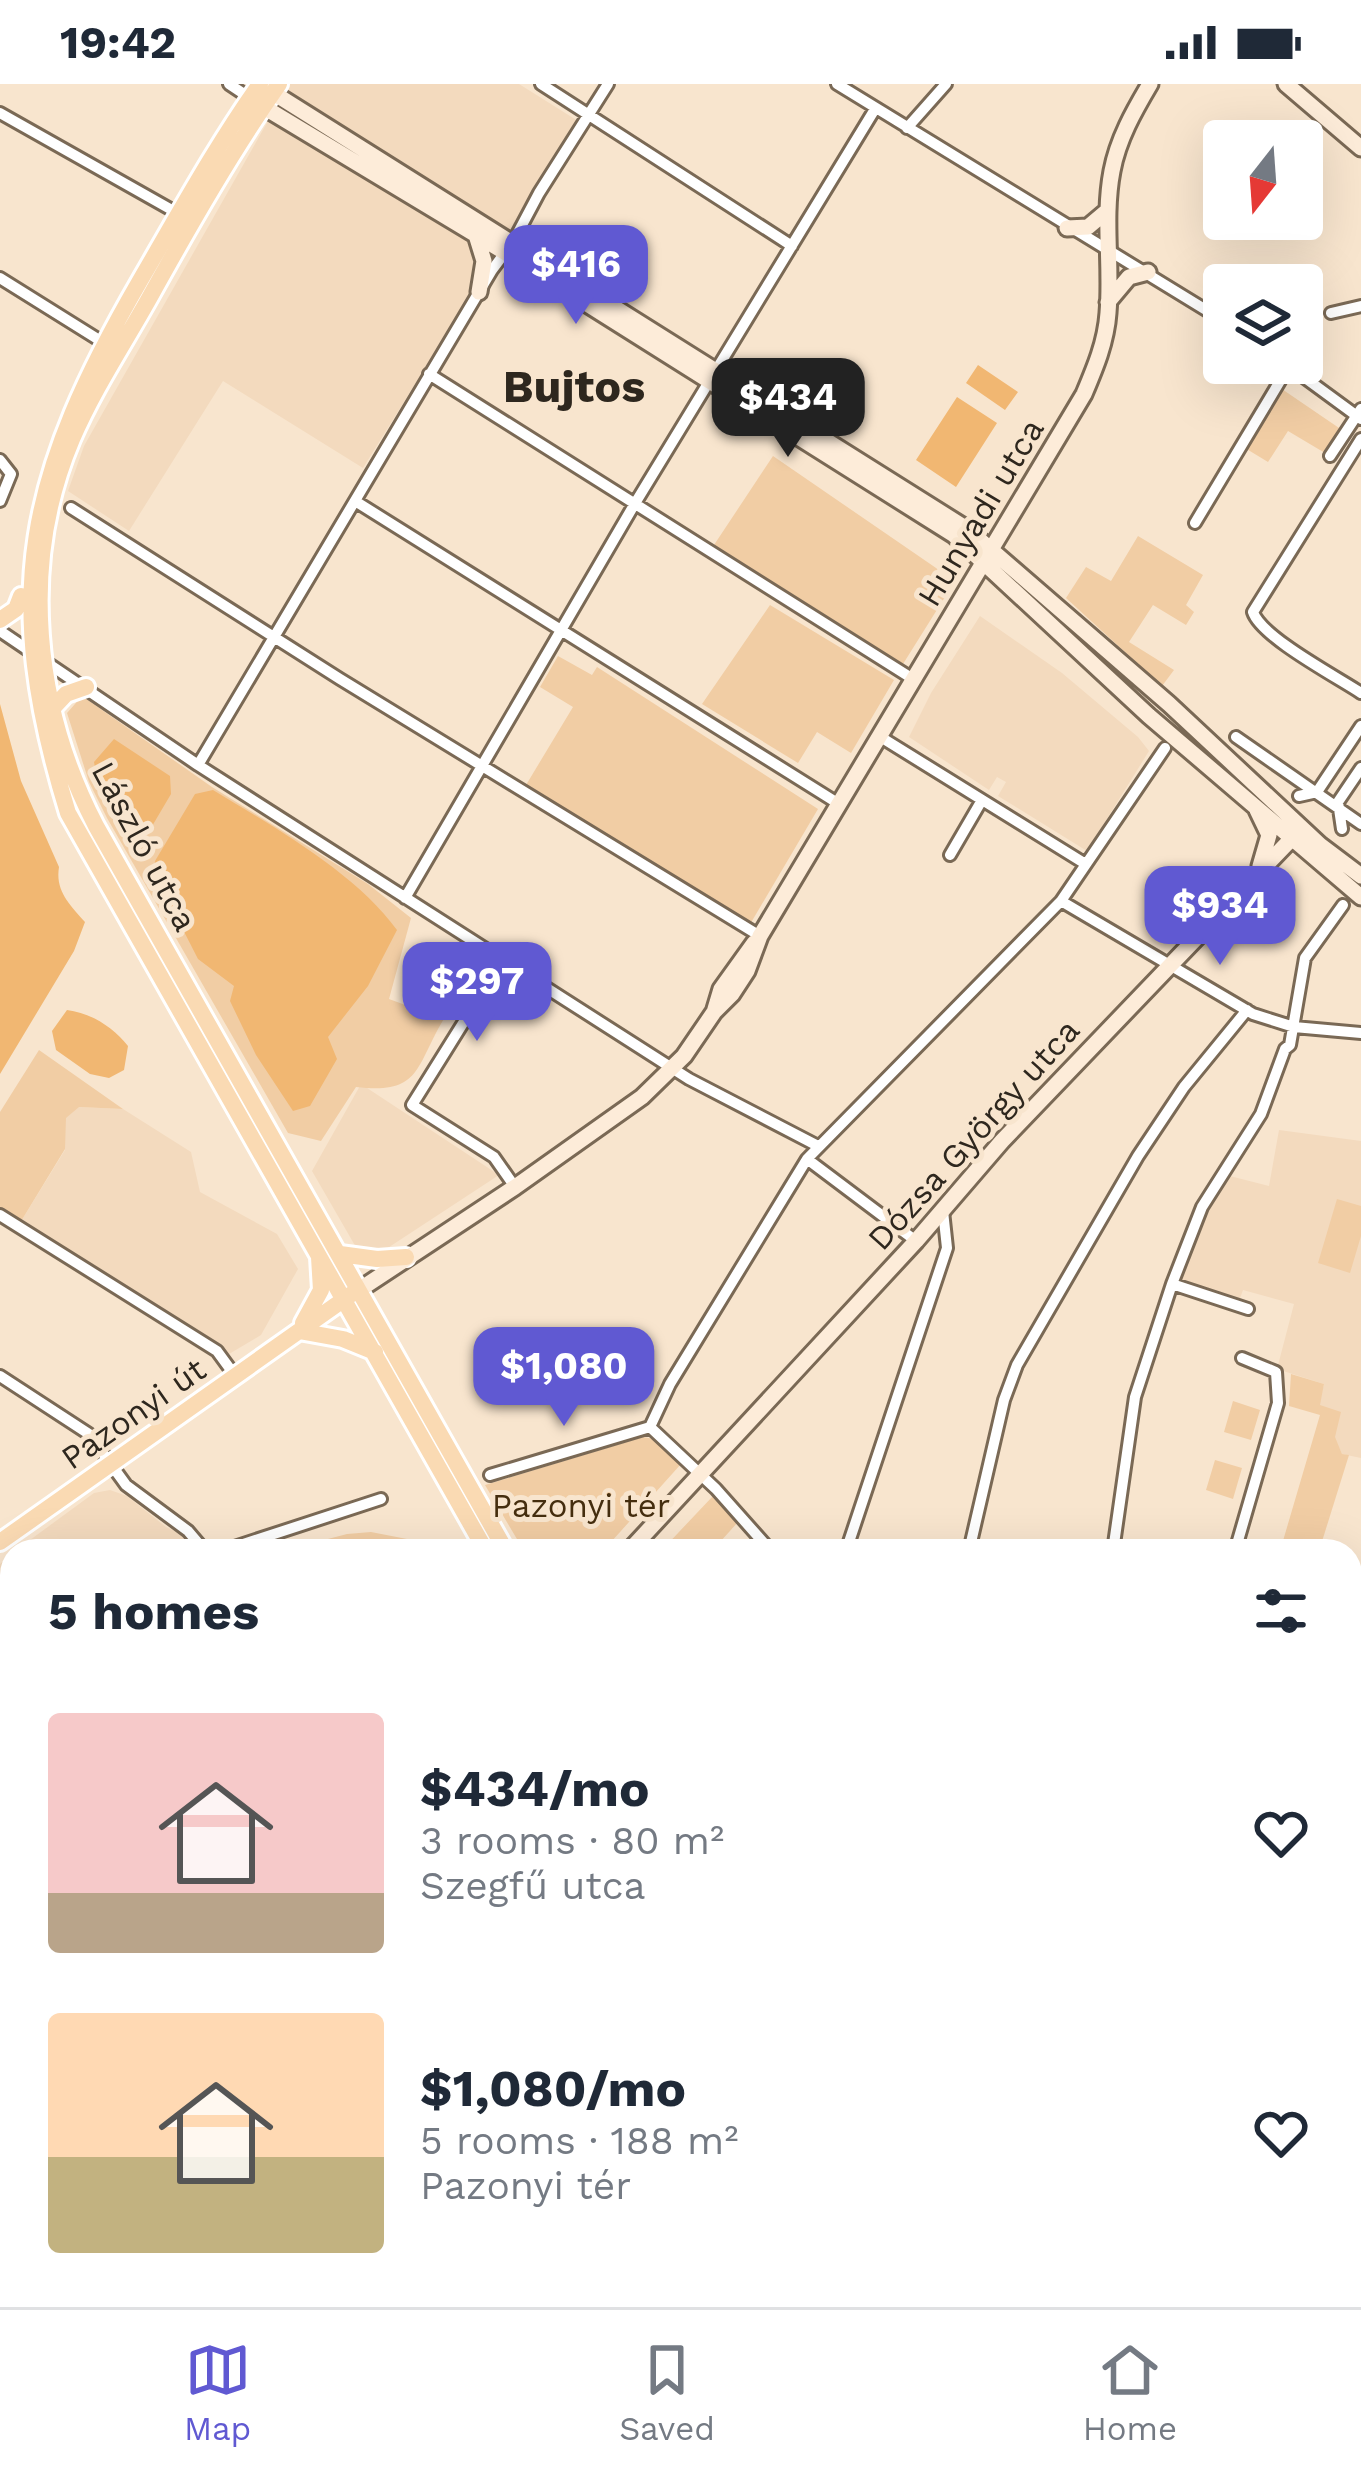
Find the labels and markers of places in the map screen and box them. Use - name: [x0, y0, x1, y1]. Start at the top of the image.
- pin: $416: [505, 225, 647, 327]
- pin: $434: [717, 358, 859, 460]
- pin: $934: [1149, 866, 1291, 968]
- pin: $297: [406, 942, 548, 1044]
- pin: $1,080: [466, 1327, 662, 1429]

